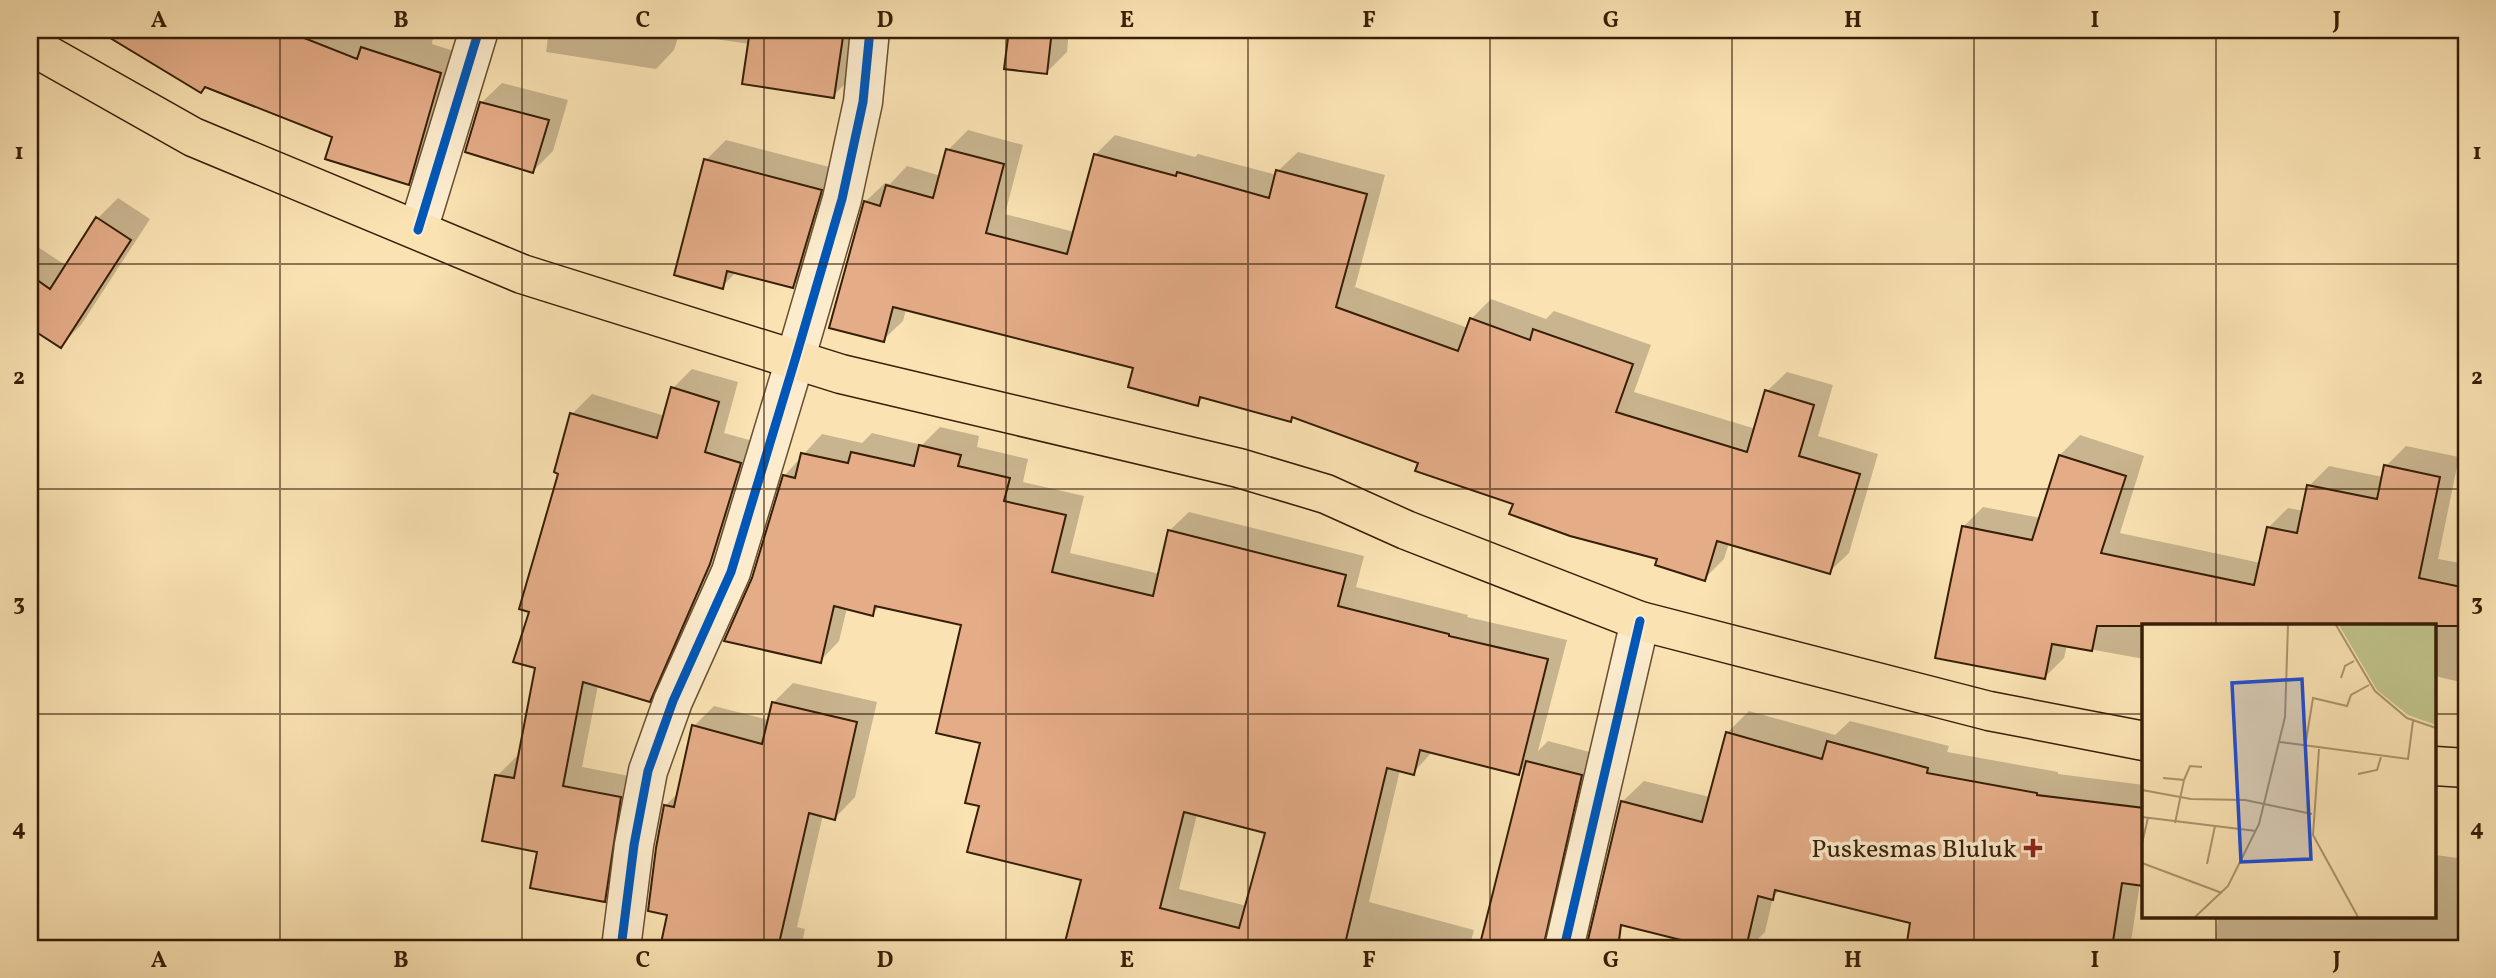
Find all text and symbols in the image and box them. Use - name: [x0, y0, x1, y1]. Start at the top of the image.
- text: A: [151, 5, 167, 37]
- text: B: [393, 5, 409, 37]
- text: C: [636, 5, 650, 37]
- text: D: [877, 5, 894, 37]
- text: E: [1120, 5, 1134, 37]
- text: F: [1362, 5, 1376, 37]
- text: G: [1603, 5, 1619, 37]
- text: H: [1844, 5, 1862, 37]
- text: I: [2091, 5, 2099, 37]
- text: J: [2332, 5, 2341, 37]
- text: 1: [14, 137, 24, 169]
- text: 1: [2472, 137, 2482, 169]
- text: 2: [13, 362, 25, 394]
- text: 2: [2471, 362, 2483, 394]
- text: 3: [13, 588, 25, 620]
- text: 3: [2471, 588, 2483, 620]
- inset map: [2142, 624, 2436, 918]
- text: 4: [12, 813, 26, 845]
- text: 4: [2470, 813, 2484, 845]
- place label: Puskesmas Bluluk: [1811, 832, 2017, 868]
- marker: Puskesmas Bluluk: [2023, 838, 2043, 858]
- text: A: [151, 945, 167, 977]
- text: B: [393, 945, 409, 977]
- text: C: [636, 945, 650, 977]
- text: D: [877, 945, 894, 977]
- text: E: [1120, 945, 1134, 977]
- text: F: [1362, 945, 1376, 977]
- text: G: [1603, 945, 1619, 977]
- text: H: [1844, 945, 1862, 977]
- text: I: [2091, 945, 2099, 977]
- text: J: [2332, 945, 2341, 977]

